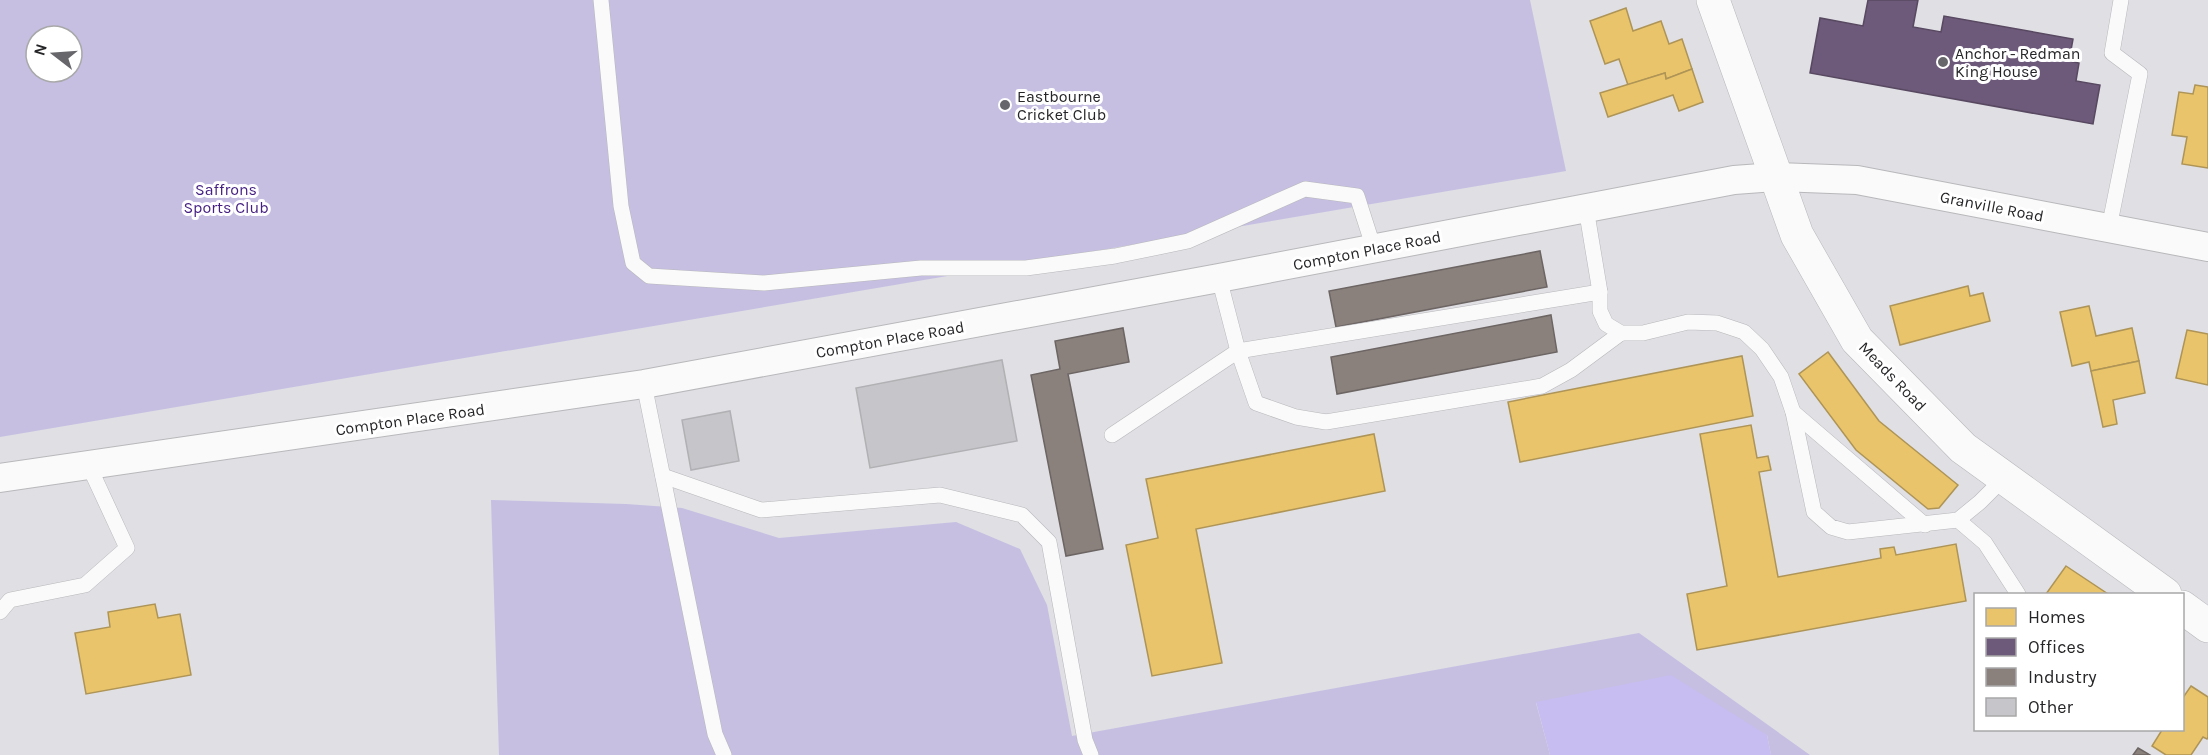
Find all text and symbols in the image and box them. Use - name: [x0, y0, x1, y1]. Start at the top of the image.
- north arrow: [24, 24, 84, 84]
- text: N: [29, 41, 51, 58]
- place label: Anchor - Redman King House: [1955, 44, 2080, 81]
- marker: Anchor - Redman King House: [1936, 55, 1950, 69]
- place label: Eastbourne Cricket Club: [1017, 87, 1106, 124]
- marker: Eastbourne Cricket Club: [998, 98, 1012, 112]
- park label: Saffrons Sports Club: [183, 180, 269, 217]
- street label: Granville Road: [1938, 187, 2045, 226]
- street label: Compton Place Road: [1291, 227, 1443, 274]
- street label: Compton Place Road: [814, 317, 966, 362]
- street label: Meads Road: [1855, 338, 1930, 415]
- street label: Compton Place Road: [334, 400, 486, 439]
- legend: [1974, 593, 2184, 731]
- text: Homes: [2028, 606, 2085, 628]
- text: Offices: [2028, 636, 2085, 658]
- text: Industry: [2028, 666, 2097, 688]
- text: Other: [2028, 696, 2073, 718]

